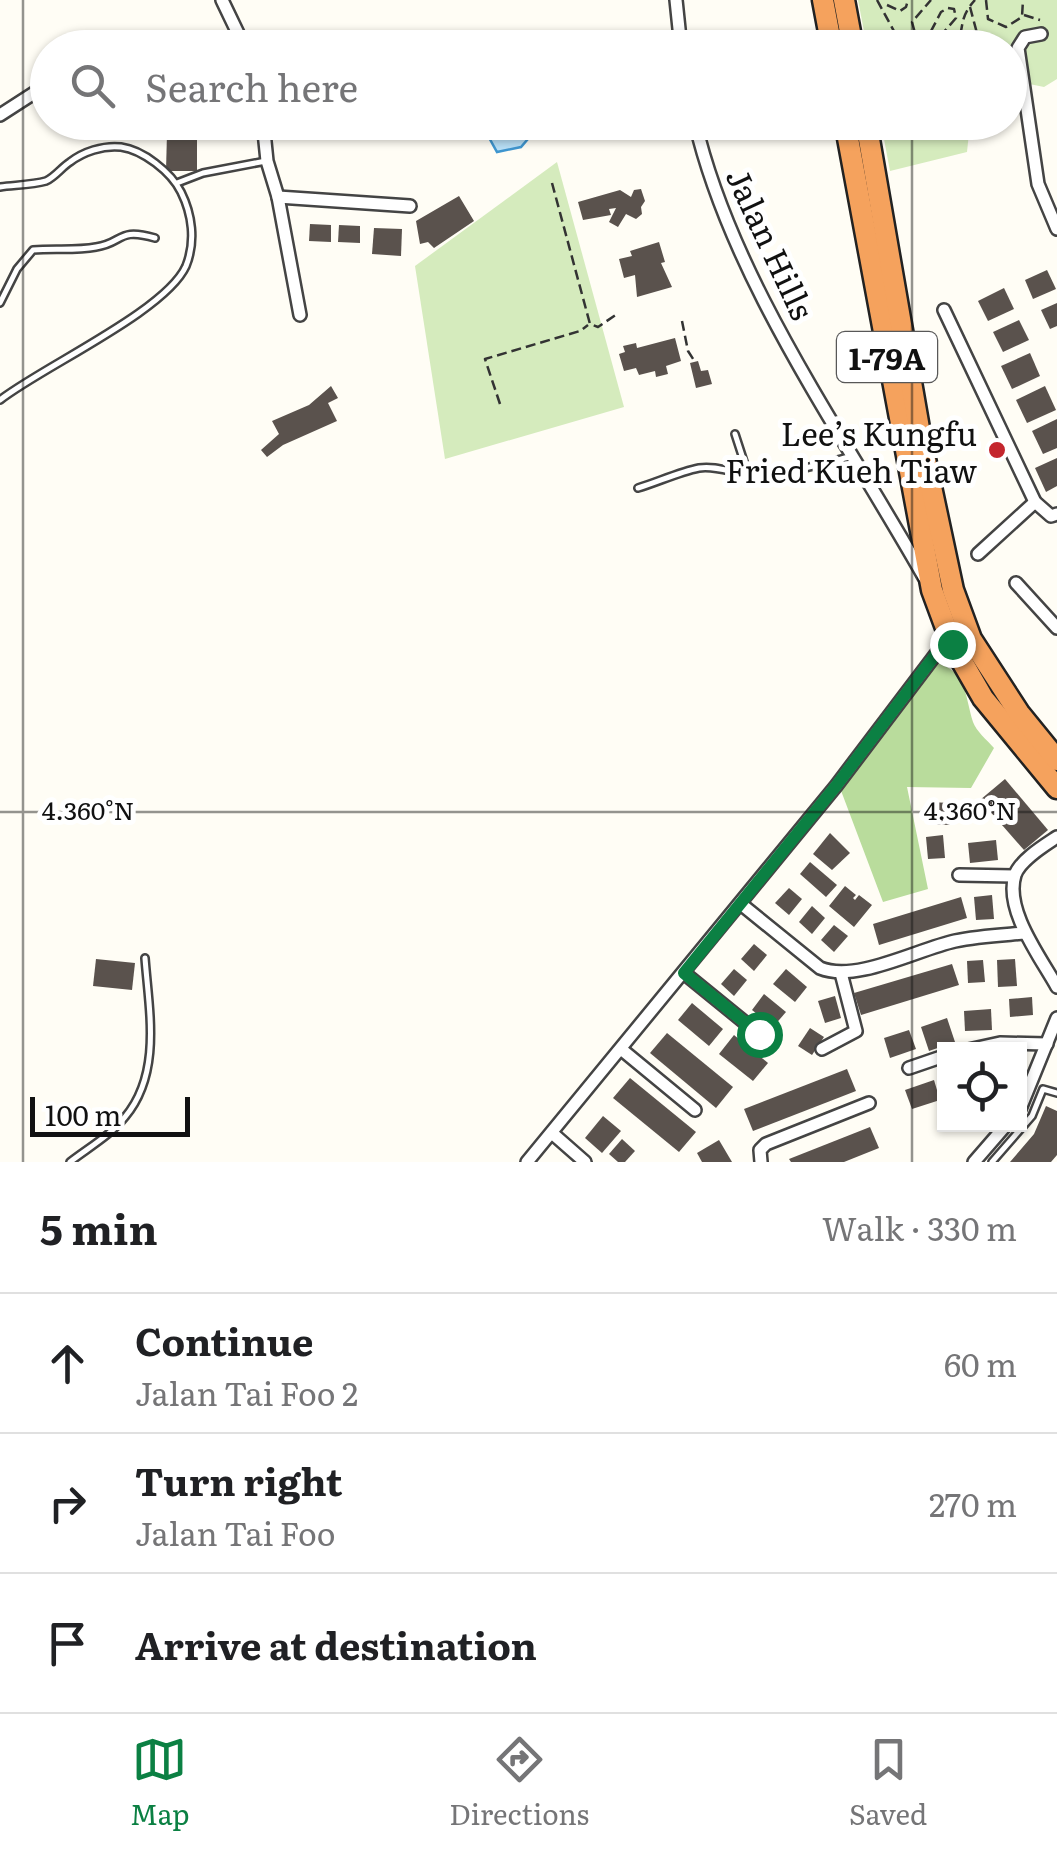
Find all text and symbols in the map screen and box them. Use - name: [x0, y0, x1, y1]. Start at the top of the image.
- search box: [30, 30, 1027, 140]
- text: Search here: [145, 57, 358, 114]
- icon: search: [65, 58, 120, 113]
- street label: Jalan Hills: [716, 159, 828, 327]
- road number: 1-79A: [837, 332, 937, 382]
- place label: Lee’s Kungfu Fried Kueh Tiaw: [725, 408, 977, 493]
- marker: Lee’s Kungfu Fried Kueh Tiaw: [986, 439, 1008, 461]
- route end: [930, 622, 976, 668]
- text: 4.360°N: [42, 791, 134, 828]
- text: 4.360°N: [924, 791, 1016, 828]
- route start: [737, 1012, 783, 1058]
- map controls: [937, 1042, 1027, 1132]
- button: locate: [937, 1042, 1027, 1132]
- scale bar: [30, 1092, 190, 1136]
- text: 100 m: [45, 1093, 122, 1135]
- text: 5 min: [40, 1196, 158, 1258]
- text: Walk · 330 m: [822, 1203, 1017, 1251]
- text: Continue: [135, 1311, 313, 1368]
- icon: ahead: [40, 1336, 95, 1391]
- text: 60 m: [944, 1339, 1017, 1387]
- text: Jalan Tai Foo 2: [135, 1368, 358, 1416]
- text: Turn right: [135, 1451, 342, 1508]
- icon: right: [40, 1476, 95, 1531]
- text: 270 m: [929, 1479, 1017, 1527]
- text: Jalan Tai Foo: [135, 1508, 336, 1556]
- text: Arrive at destination: [135, 1615, 537, 1672]
- icon: arrive: [40, 1616, 95, 1671]
- tab: Map: [130, 1732, 190, 1834]
- tab: Directions: [449, 1732, 589, 1834]
- tab: Saved: [849, 1732, 927, 1834]

